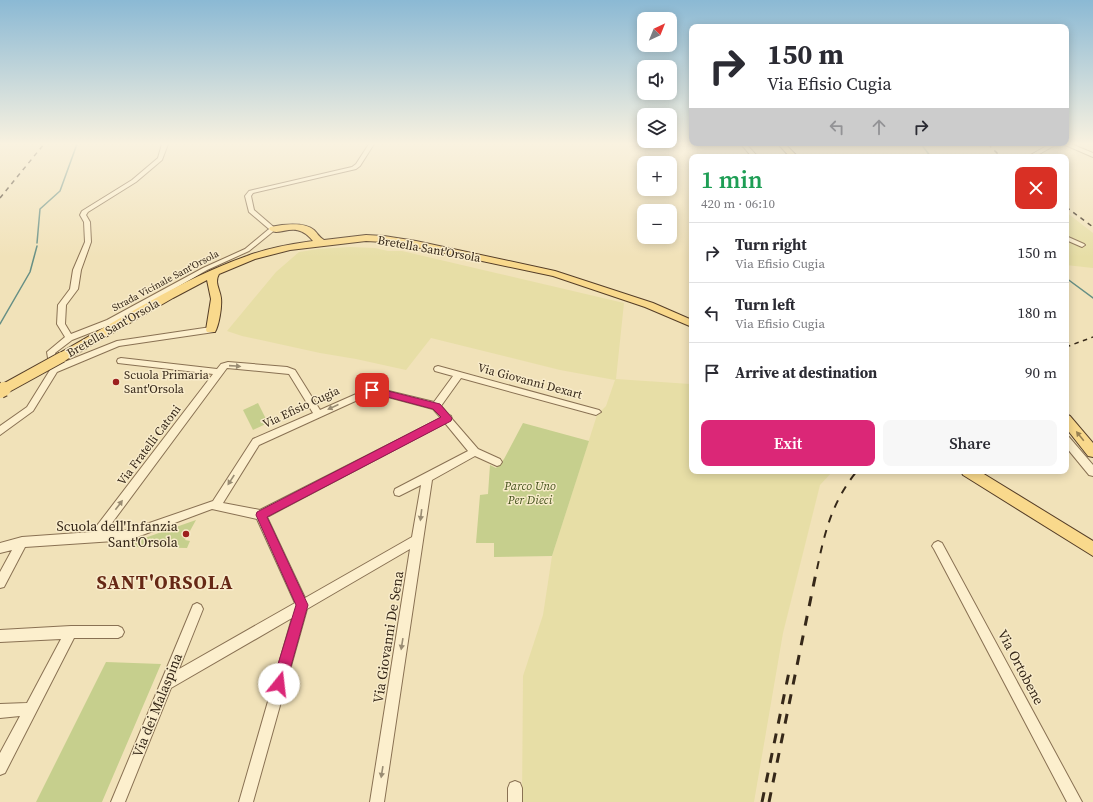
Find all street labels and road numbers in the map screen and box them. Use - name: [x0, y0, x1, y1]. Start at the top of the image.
- street label: Bretella Sant'Orsola: [376, 232, 483, 266]
- street label: Strada Vicinale Sant'Orsola: [110, 246, 222, 314]
- street label: Bretella Sant'Orsola: [64, 295, 163, 361]
- street label: Via Giovanni Dexart: [476, 359, 584, 403]
- street label: Via Efisio Cugia: [260, 382, 343, 432]
- street label: Via Fratelli Catoni: [114, 401, 185, 488]
- street label: Via Giovanni De Sena: [368, 569, 408, 705]
- street label: Via Ortobene: [993, 626, 1049, 708]
- street label: Via dei Malaspina: [127, 649, 187, 760]

